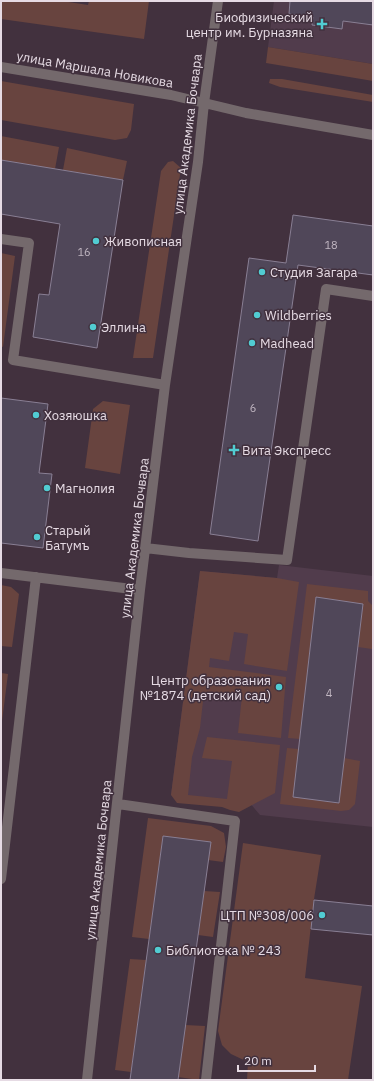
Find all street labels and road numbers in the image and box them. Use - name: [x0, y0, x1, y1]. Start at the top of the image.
- street label: улица Маршала Новикова: [15, 47, 175, 92]
- street label: улица Академика Бочвара: [169, 53, 206, 215]
- street label: улица Академика Бочвара: [116, 457, 153, 619]
- street label: улица Академика Бочвара: [82, 779, 115, 941]

